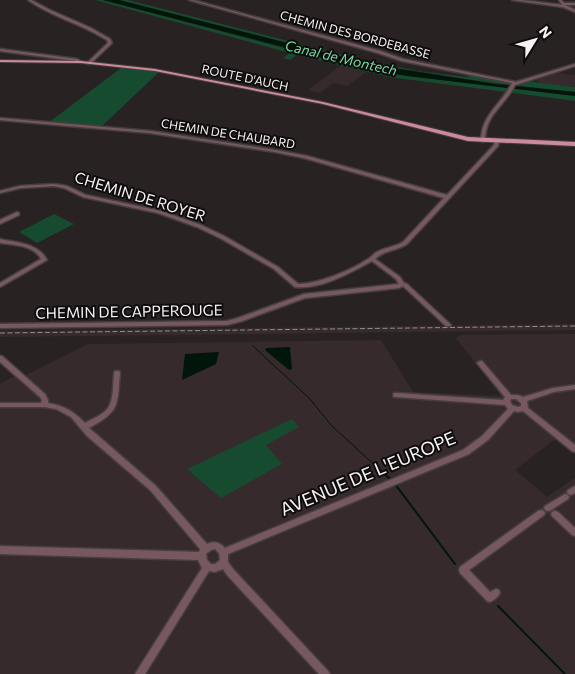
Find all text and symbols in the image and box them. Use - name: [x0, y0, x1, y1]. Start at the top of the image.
- street label: CHEMIN DES BORDEBASSE: [279, 7, 432, 61]
- north arrow: [510, 15, 560, 65]
- text: N: [536, 23, 556, 41]
- water label: Canal de Montech: [283, 36, 399, 79]
- street label: ROUTE D'AUCH: [201, 61, 290, 93]
- street label: CHEMIN DE CHAUBARD: [160, 115, 296, 151]
- street label: CHEMIN DE ROYER: [73, 168, 208, 225]
- street label: CHEMIN DE CAPPEROUGE: [35, 300, 223, 322]
- street label: AVENUE DE L'EUROPE: [276, 426, 459, 520]

